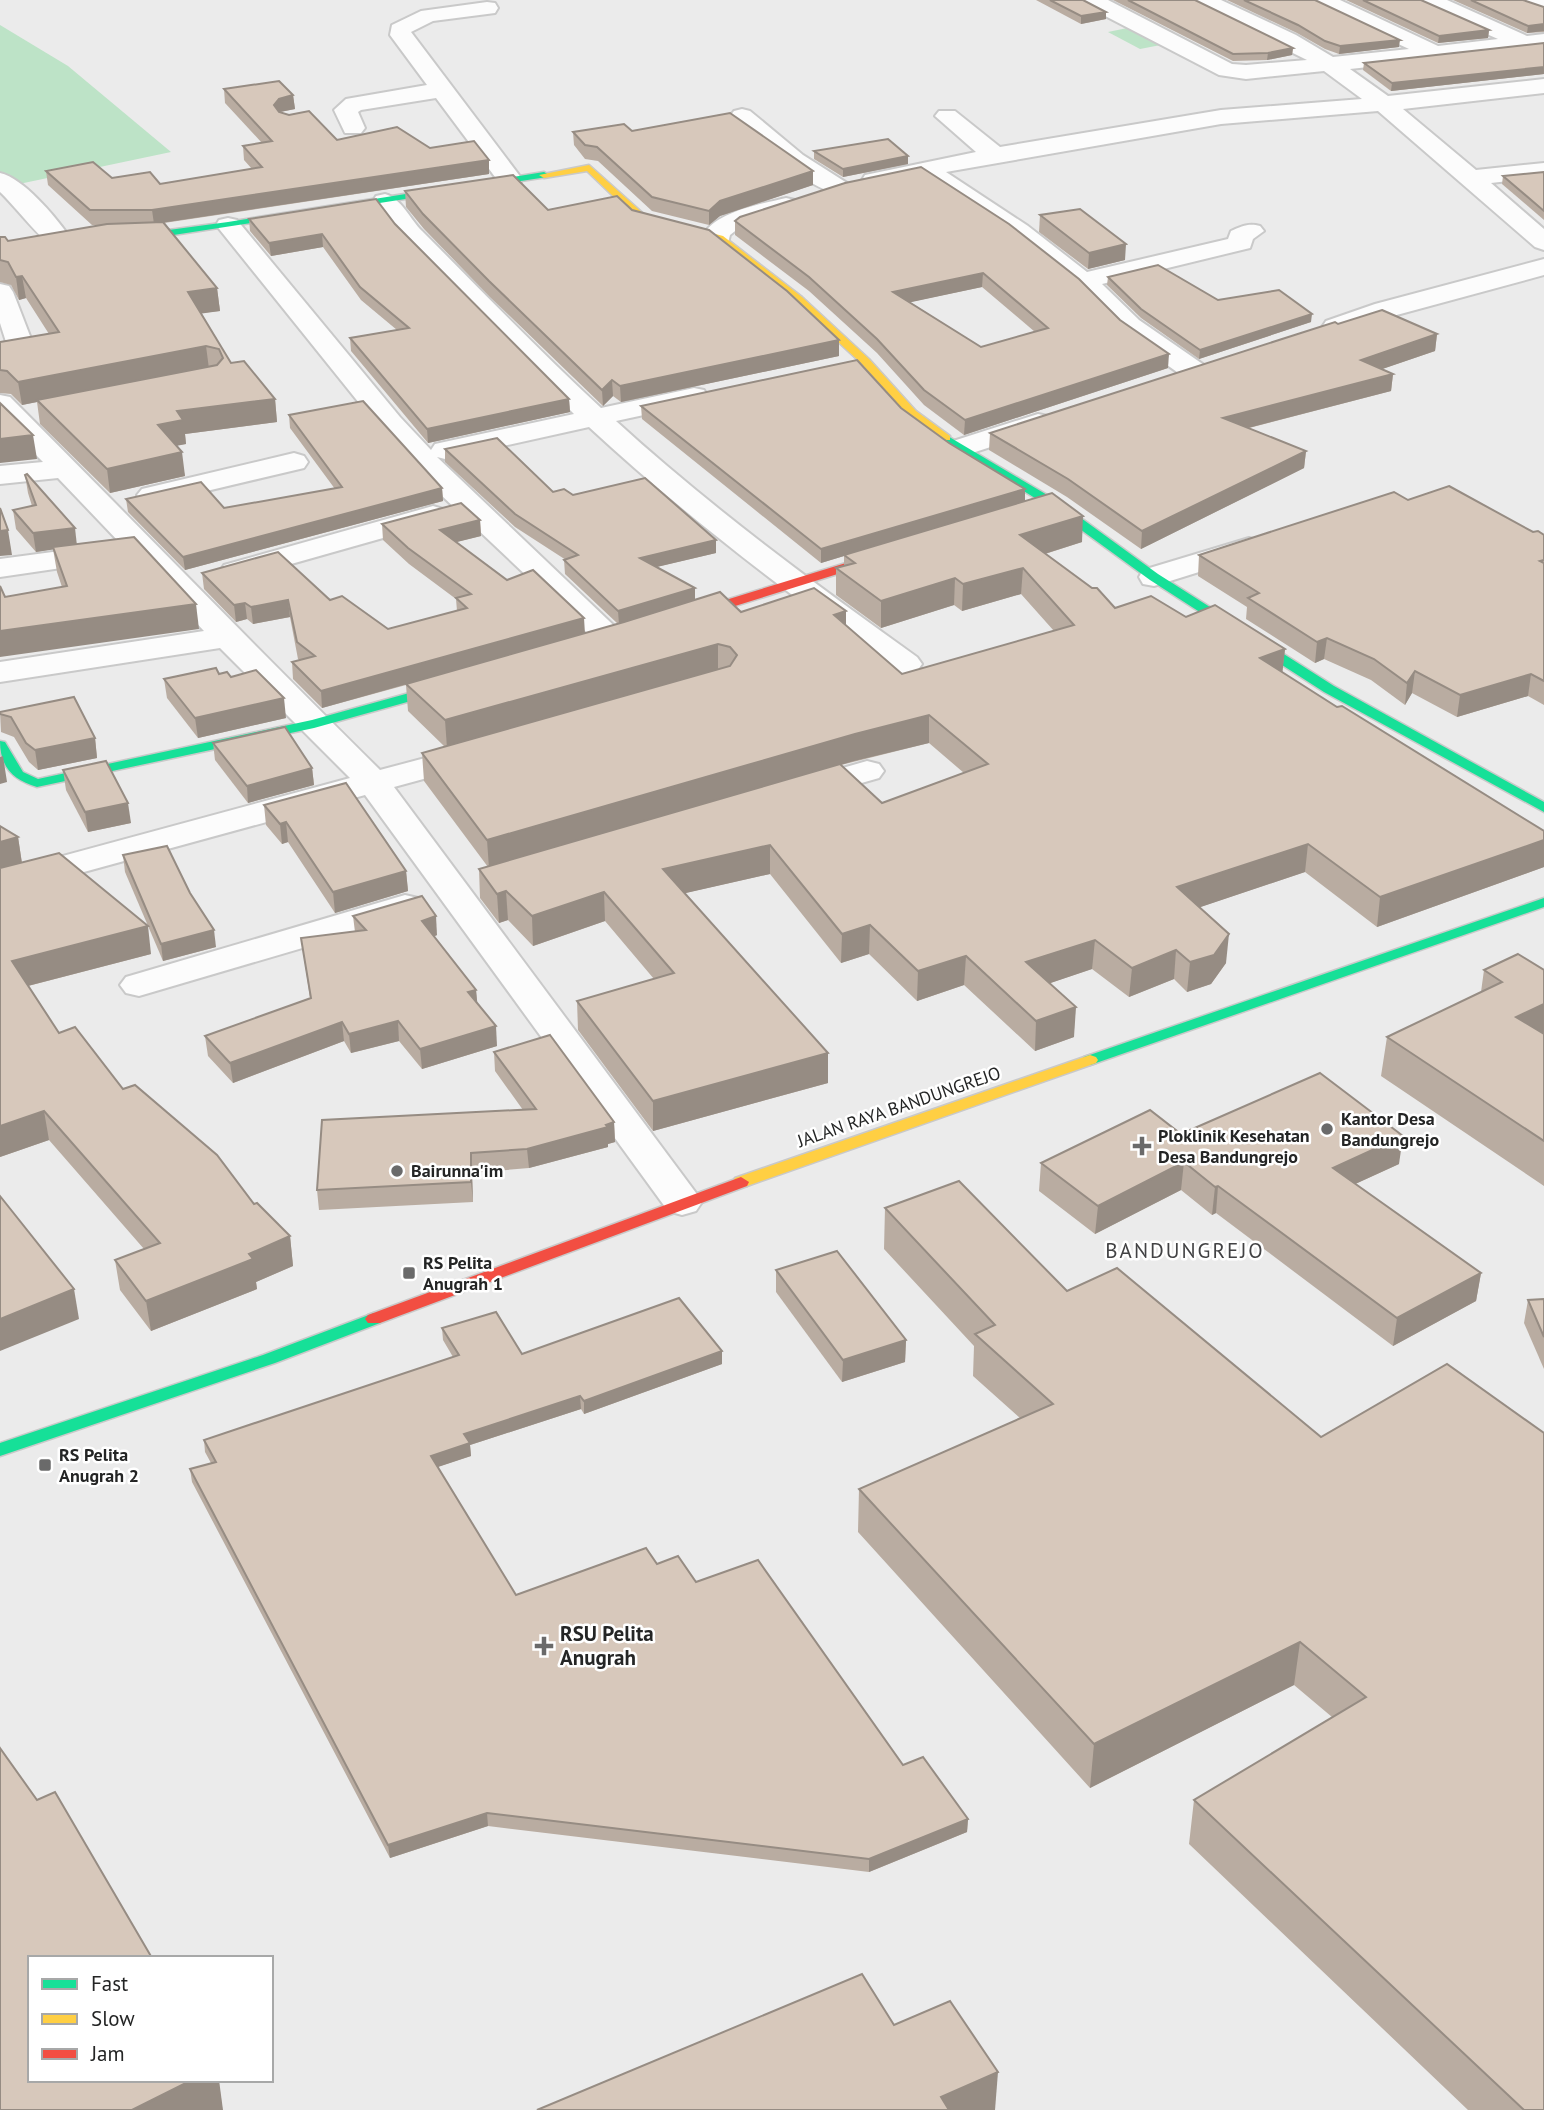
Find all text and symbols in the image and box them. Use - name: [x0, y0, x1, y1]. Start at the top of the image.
- street label: JALAN RAYA BANDUNGREJO: [793, 1061, 1003, 1152]
- place label: Kantor Desa Bandungrejo: [1341, 1107, 1440, 1151]
- marker: Kantor Desa Bandungrejo: [1319, 1121, 1335, 1137]
- place label: Ploklinik Kesehatan Desa Bandungrejo: [1158, 1124, 1310, 1168]
- marker: Ploklinik Kesehatan Desa Bandungrejo: [1132, 1136, 1152, 1156]
- place label: Bairunna'im: [411, 1159, 503, 1182]
- marker: Bairunna'im: [389, 1163, 405, 1179]
- district label: BANDUNGREJO: [1105, 1237, 1265, 1264]
- place label: RS Pelita Anugrah 1: [423, 1251, 503, 1295]
- marker: RS Pelita Anugrah 1: [401, 1265, 417, 1281]
- place label: RS Pelita Anugrah 2: [59, 1443, 139, 1487]
- marker: RS Pelita Anugrah 2: [37, 1457, 53, 1473]
- place label: RSU Pelita Anugrah: [560, 1620, 654, 1671]
- marker: RSU Pelita Anugrah: [534, 1636, 554, 1656]
- legend: [28, 1956, 273, 2082]
- text: Fast: [91, 1970, 128, 1997]
- text: Slow: [91, 2005, 135, 2032]
- text: Jam: [90, 2040, 125, 2067]

